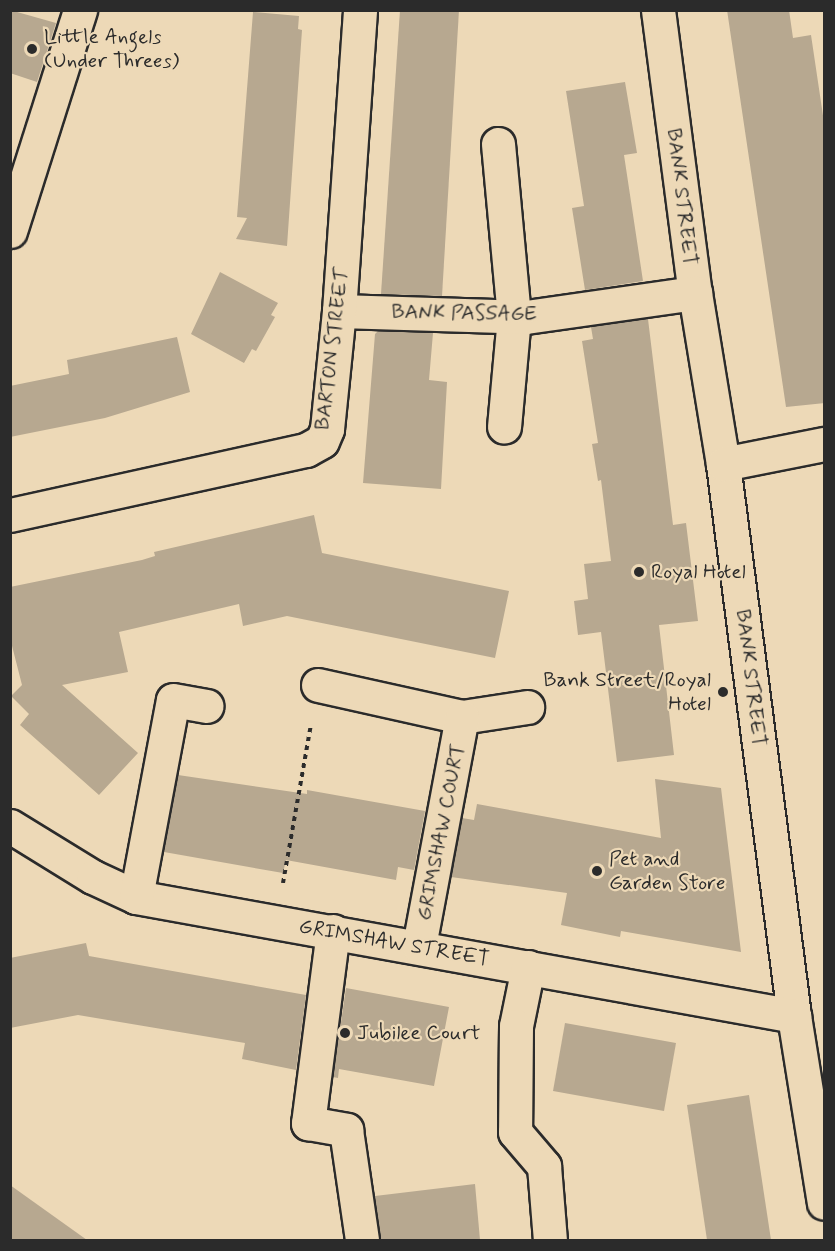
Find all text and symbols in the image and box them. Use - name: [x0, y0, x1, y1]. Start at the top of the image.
- place label: Little Angels (Under Threes): [44, 24, 179, 74]
- marker: Little Angels (Under Threes): [25, 42, 39, 56]
- street label: BANK STREET: [661, 127, 703, 267]
- street label: BARTON STREET: [309, 266, 355, 432]
- street label: BANK PASSAGE: [391, 299, 537, 327]
- place label: Royal Hotel: [651, 559, 746, 585]
- marker: Royal Hotel: [632, 565, 646, 579]
- street label: BANK STREET: [730, 608, 772, 748]
- place label: Bank Street/Royal Hotel: [543, 667, 711, 717]
- marker: Bank Street/Royal Hotel: [716, 685, 730, 699]
- street label: GRIMSHAW COURT: [411, 741, 471, 923]
- place label: Pet and Garden Store: [609, 846, 725, 896]
- marker: Pet and Garden Store: [590, 864, 604, 878]
- street label: GRIMSHAW STREET: [297, 914, 491, 972]
- place label: Jubilee Court: [357, 1020, 477, 1046]
- marker: Jubilee Court: [338, 1026, 352, 1040]

